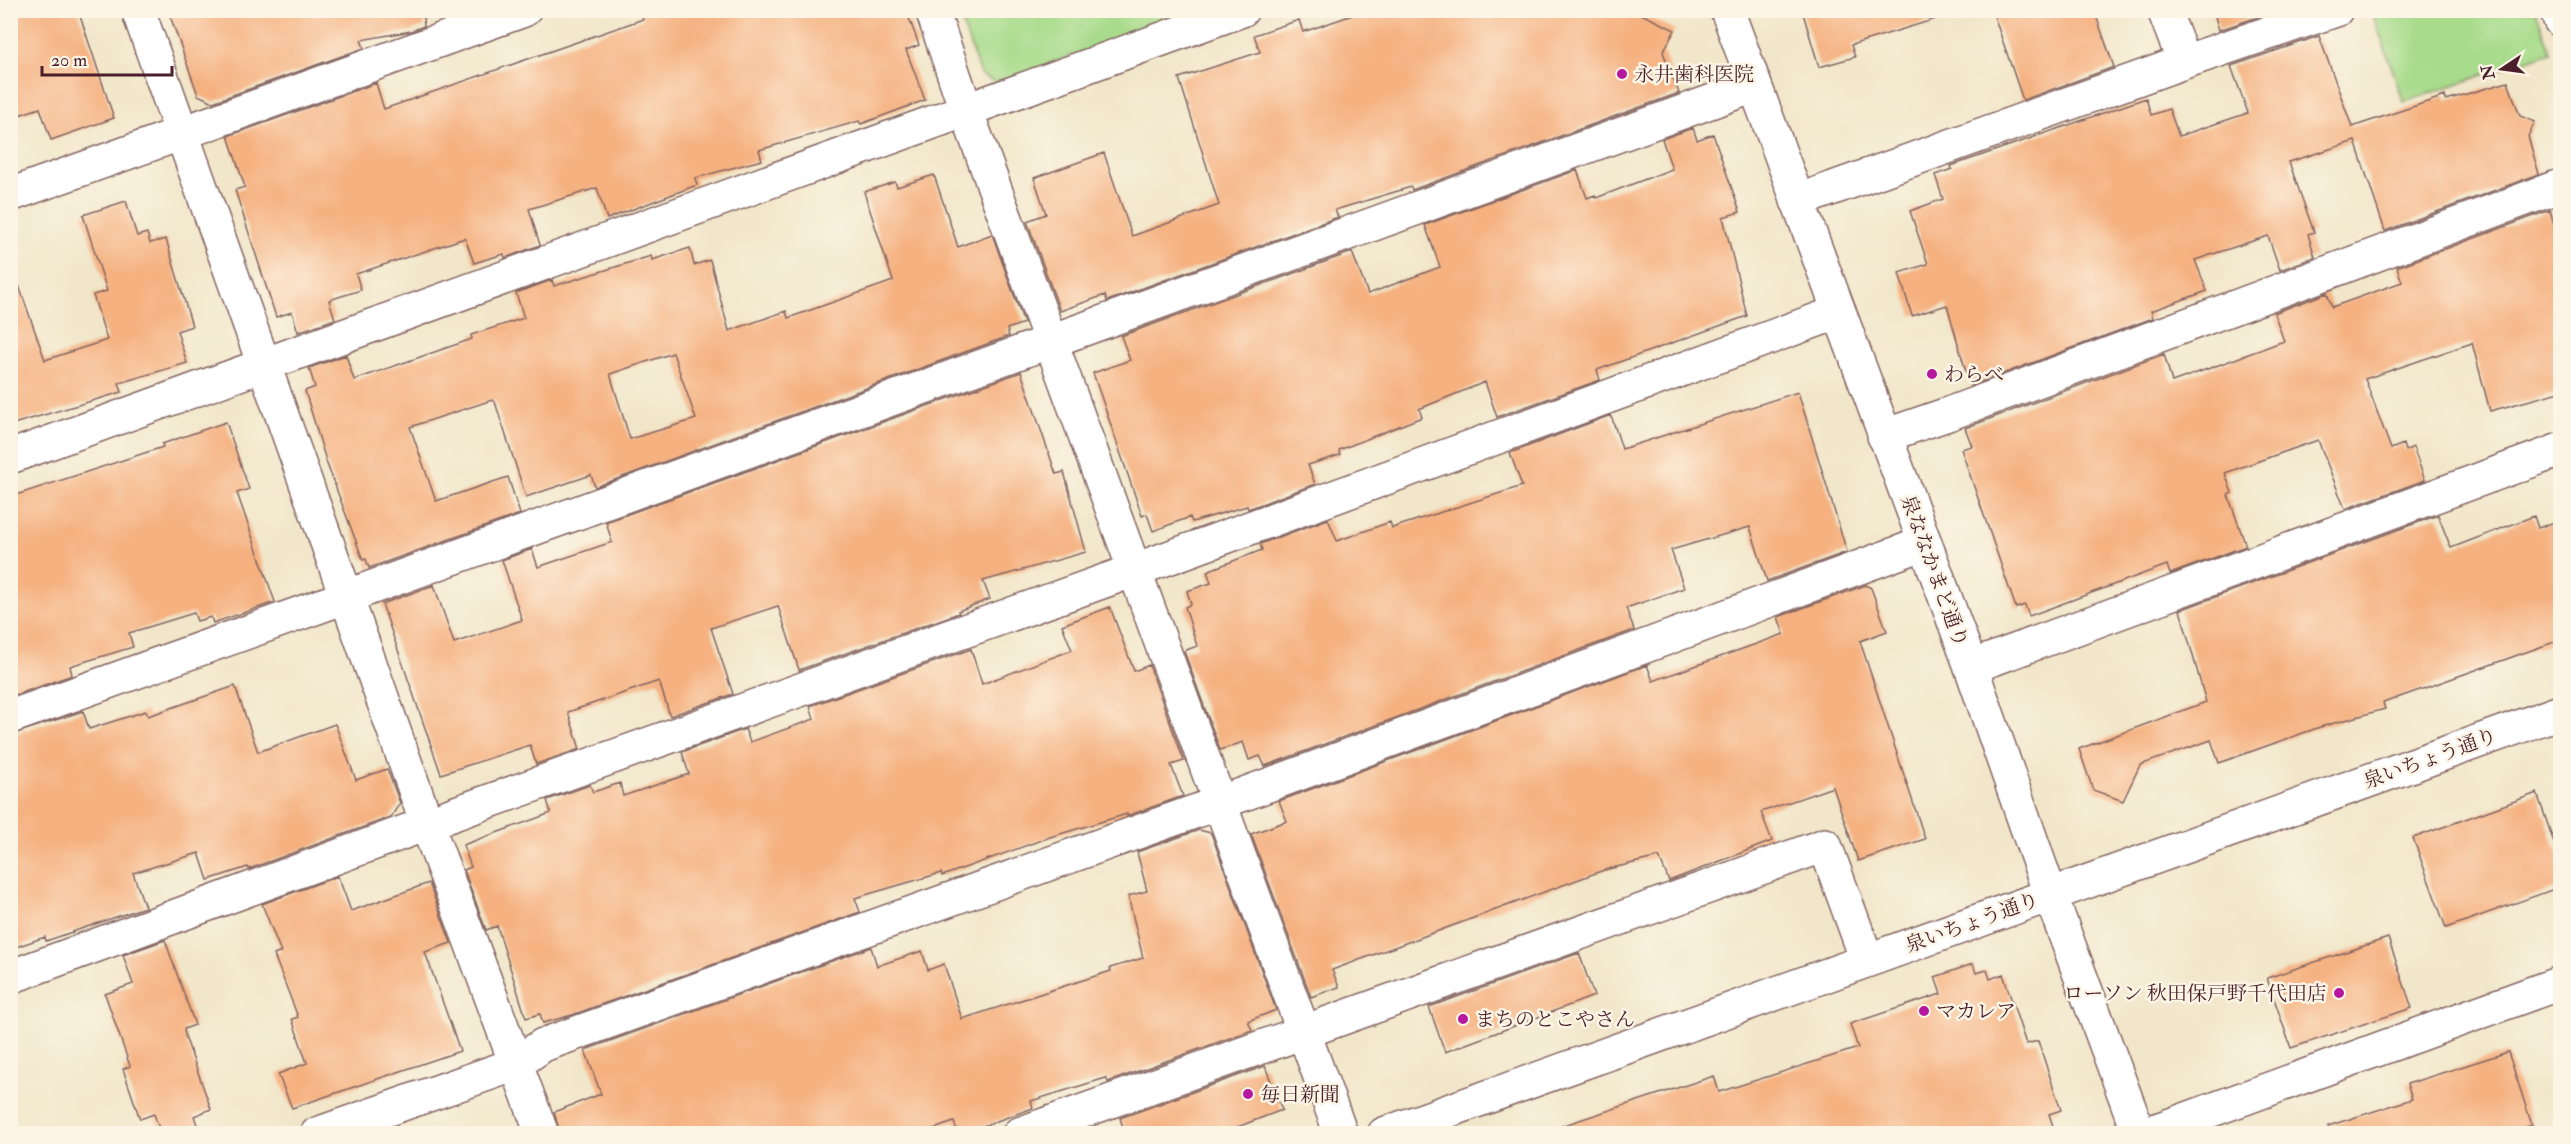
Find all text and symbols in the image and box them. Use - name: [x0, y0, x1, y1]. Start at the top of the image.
- scale bar: [42, 39, 172, 77]
- north arrow: [2472, 39, 2532, 99]
- text: 20 m: [51, 49, 87, 72]
- place label: 永井歯科医院: [1634, 62, 1754, 87]
- text: N: [2477, 62, 2500, 82]
- marker: 永井歯科医院: [1615, 67, 1629, 81]
- place label: わらべ: [1944, 362, 2004, 387]
- marker: わらべ: [1925, 367, 1939, 381]
- street label: 泉ななかまど通り: [1895, 492, 1974, 651]
- street label: 泉いちょう通り: [2360, 723, 2500, 794]
- street label: 泉いちょう通り: [1902, 887, 2042, 958]
- place label: ローソン 秋田保戸野千代田店: [2064, 981, 2327, 1006]
- marker: ローソン 秋田保戸野千代田店: [2332, 986, 2346, 1000]
- place label: マカレア: [1936, 999, 2016, 1024]
- marker: マカレア: [1917, 1004, 1931, 1018]
- place label: まちのとこやさん: [1475, 1007, 1635, 1032]
- marker: まちのとこやさん: [1456, 1012, 1470, 1026]
- place label: 毎日新聞: [1260, 1082, 1340, 1107]
- marker: 毎日新聞: [1241, 1087, 1255, 1101]

